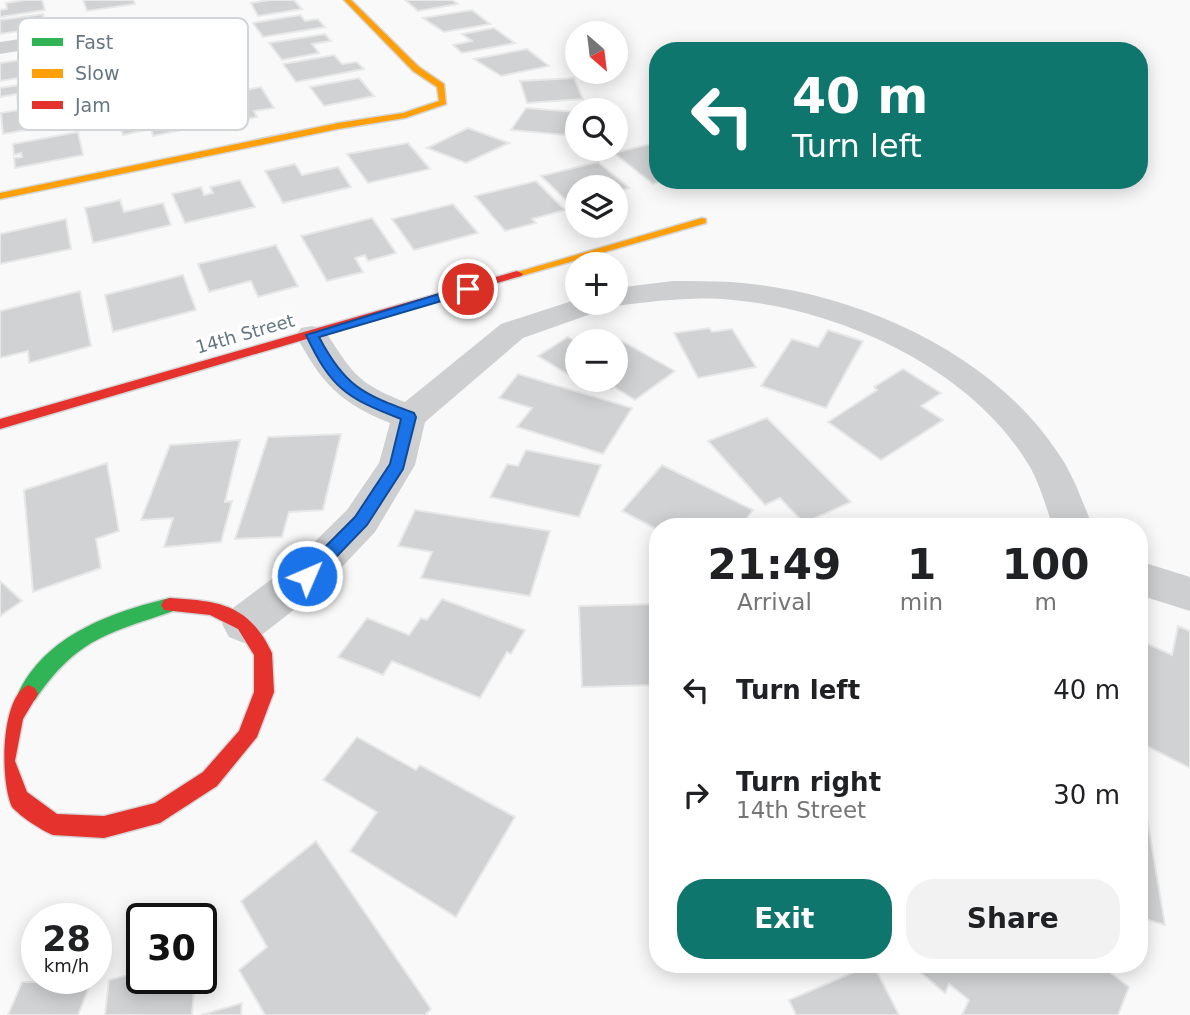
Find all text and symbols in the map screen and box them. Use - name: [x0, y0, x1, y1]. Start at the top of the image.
- legend: [18, 18, 248, 130]
- north arrow: [565, 21, 628, 84]
- map controls: [565, 21, 628, 392]
- text: Fast: [75, 31, 113, 53]
- text: Slow: [75, 62, 120, 84]
- text: 40 m: [792, 68, 928, 125]
- icon: left: [677, 70, 768, 161]
- text: Jam: [74, 94, 111, 116]
- button: search: [565, 98, 628, 161]
- text: Turn left: [792, 127, 922, 165]
- button: layers: [565, 175, 628, 238]
- button: +: [565, 252, 628, 315]
- pin: [438, 259, 498, 319]
- icon: arrive: [449, 270, 487, 308]
- street label: 14th Street: [193, 309, 297, 358]
- button: −: [565, 329, 628, 392]
- position arrow: [270, 539, 344, 613]
- text: 21:49: [708, 540, 841, 589]
- text: 1: [907, 540, 936, 589]
- text: 100: [1002, 540, 1089, 589]
- text: Arrival: [737, 589, 812, 615]
- text: min: [900, 589, 943, 615]
- text: m: [1034, 589, 1057, 615]
- icon: left: [677, 671, 715, 709]
- text: Turn left: [736, 675, 860, 705]
- text: 40 m: [1053, 675, 1120, 705]
- text: Turn right: [736, 767, 881, 797]
- icon: right: [677, 776, 715, 814]
- text: 30 m: [1053, 780, 1120, 810]
- text: 14th Street: [736, 797, 866, 823]
- button: Exit: [677, 879, 892, 959]
- button: Share: [906, 879, 1120, 959]
- speed limit sign: 30: [126, 903, 217, 994]
- text: 28: [42, 919, 91, 959]
- text: km/h: [44, 955, 89, 976]

